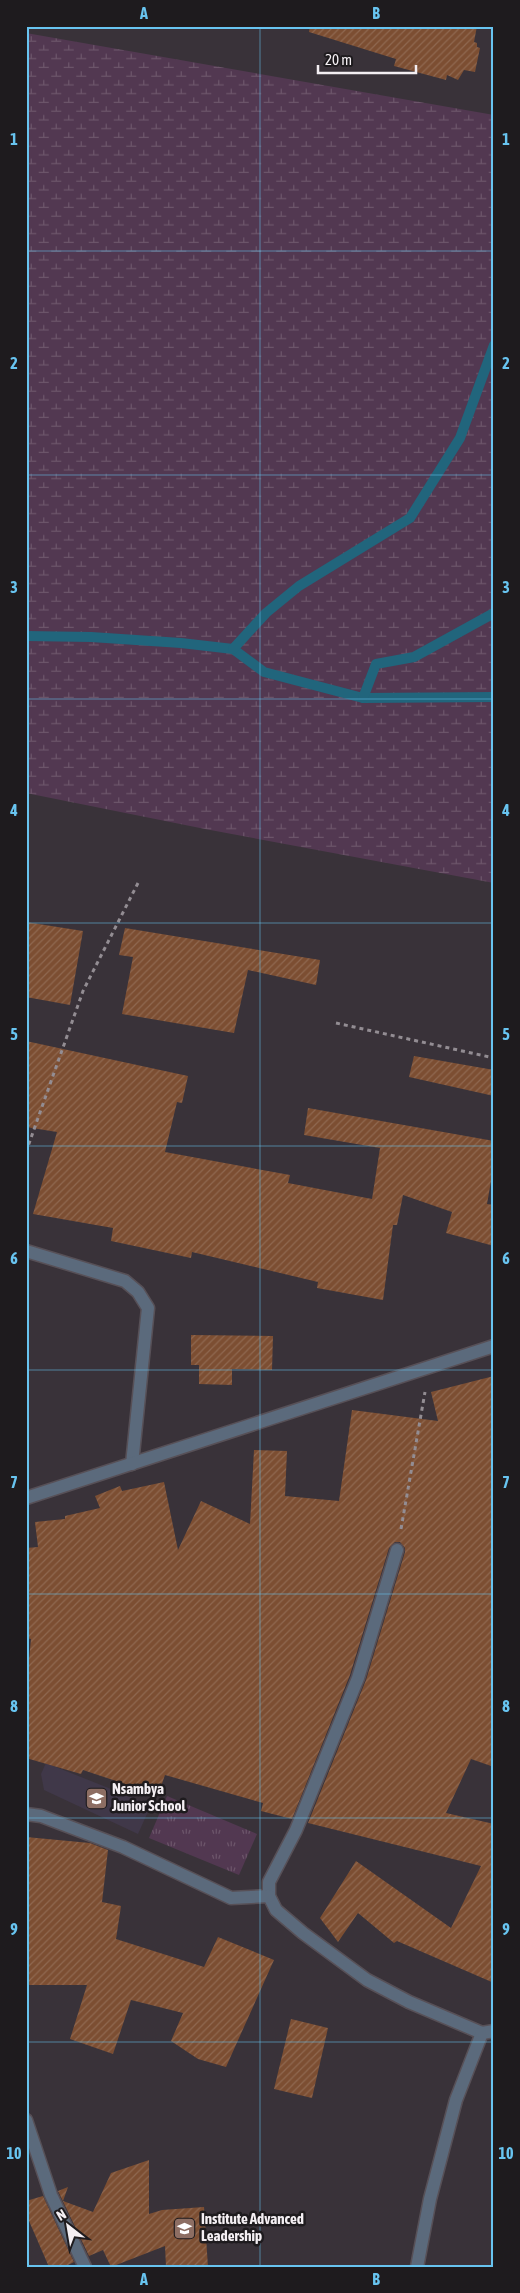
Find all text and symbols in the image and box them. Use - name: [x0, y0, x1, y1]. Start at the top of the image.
- text: A: [139, 4, 148, 22]
- text: B: [372, 4, 380, 22]
- scale bar: [318, 42, 415, 74]
- text: 20 m: [325, 51, 352, 68]
- text: 1: [10, 130, 18, 148]
- text: 1: [502, 130, 510, 148]
- text: 2: [10, 354, 18, 372]
- text: 2: [502, 354, 510, 372]
- text: 3: [10, 578, 18, 596]
- text: 3: [502, 578, 510, 596]
- text: 4: [9, 801, 18, 819]
- text: 4: [501, 801, 510, 819]
- text: 5: [10, 1025, 18, 1043]
- text: 5: [502, 1025, 510, 1043]
- text: 6: [10, 1249, 18, 1267]
- text: 6: [502, 1249, 510, 1267]
- text: 7: [10, 1473, 18, 1491]
- text: 7: [502, 1473, 510, 1491]
- text: 8: [10, 1697, 18, 1715]
- text: 8: [502, 1697, 510, 1715]
- place label: Nsambya Junior School: [111, 1780, 187, 1814]
- school or university icon: Nsambya Junior School: [84, 1786, 108, 1810]
- text: 9: [10, 1920, 18, 1938]
- text: 9: [502, 1920, 510, 1938]
- text: 10: [6, 2144, 22, 2162]
- text: 10: [498, 2144, 514, 2162]
- north arrow: [42, 2200, 92, 2250]
- text: N: [54, 2206, 69, 2224]
- place label: Institute Advanced Leadership: [201, 2210, 304, 2244]
- school or university icon: Institute Advanced Leadership: [173, 2216, 197, 2240]
- text: A: [139, 2270, 148, 2288]
- text: B: [372, 2270, 380, 2288]

